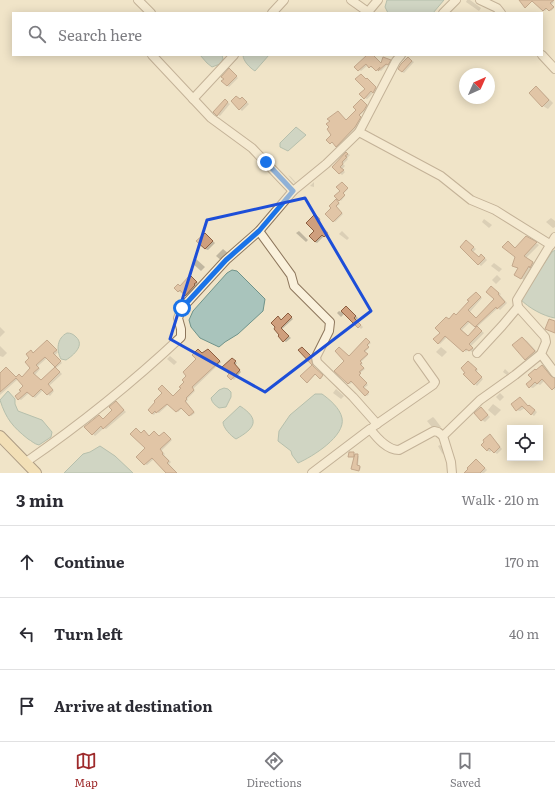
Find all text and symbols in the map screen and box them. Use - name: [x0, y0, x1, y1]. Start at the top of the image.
- search box: [12, 12, 543, 56]
- icon: search: [26, 23, 48, 45]
- text: Search here: [58, 23, 142, 46]
- north arrow: [459, 68, 495, 104]
- route end: [257, 153, 275, 171]
- route start: [173, 299, 191, 317]
- map controls: [507, 425, 543, 461]
- button: locate: [507, 425, 543, 461]
- text: 3 min: [16, 487, 64, 512]
- text: Walk · 210 m: [462, 490, 539, 509]
- text: Continue: [54, 550, 124, 573]
- icon: ahead: [16, 551, 38, 573]
- text: 170 m: [505, 552, 539, 571]
- text: Turn left: [54, 622, 123, 645]
- icon: left: [16, 623, 38, 645]
- text: 40 m: [509, 624, 539, 643]
- text: Arrive at destination: [54, 694, 213, 717]
- icon: arrive: [16, 695, 38, 717]
- tab: Map: [74, 750, 98, 790]
- tab: Directions: [246, 750, 301, 790]
- tab: Saved: [450, 750, 481, 790]

